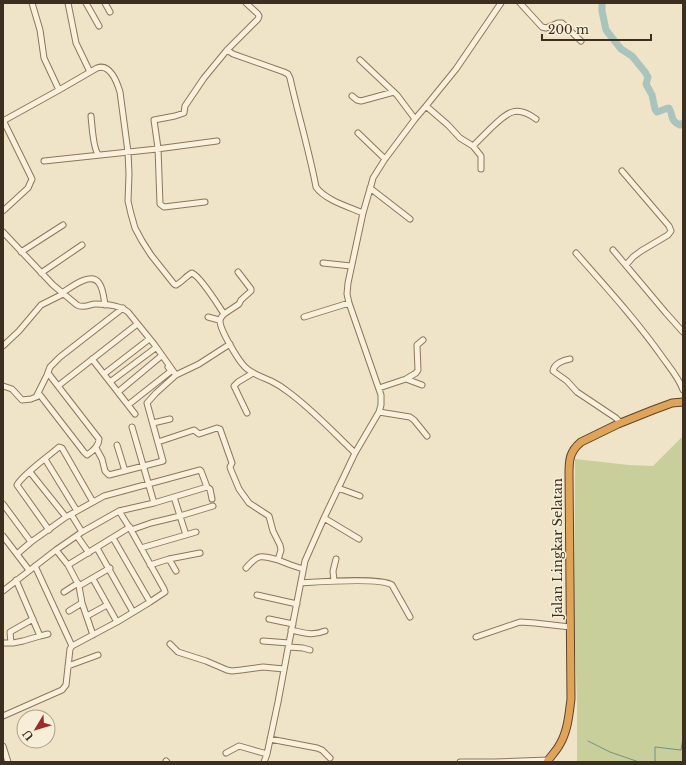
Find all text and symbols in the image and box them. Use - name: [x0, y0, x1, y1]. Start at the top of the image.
- scale bar: [542, 16, 651, 42]
- text: 200 m: [548, 22, 589, 37]
- street label: Jalan Lingkar Selatan: [549, 478, 566, 620]
- north arrow: [16, 709, 56, 749]
- text: U: [19, 727, 37, 743]

